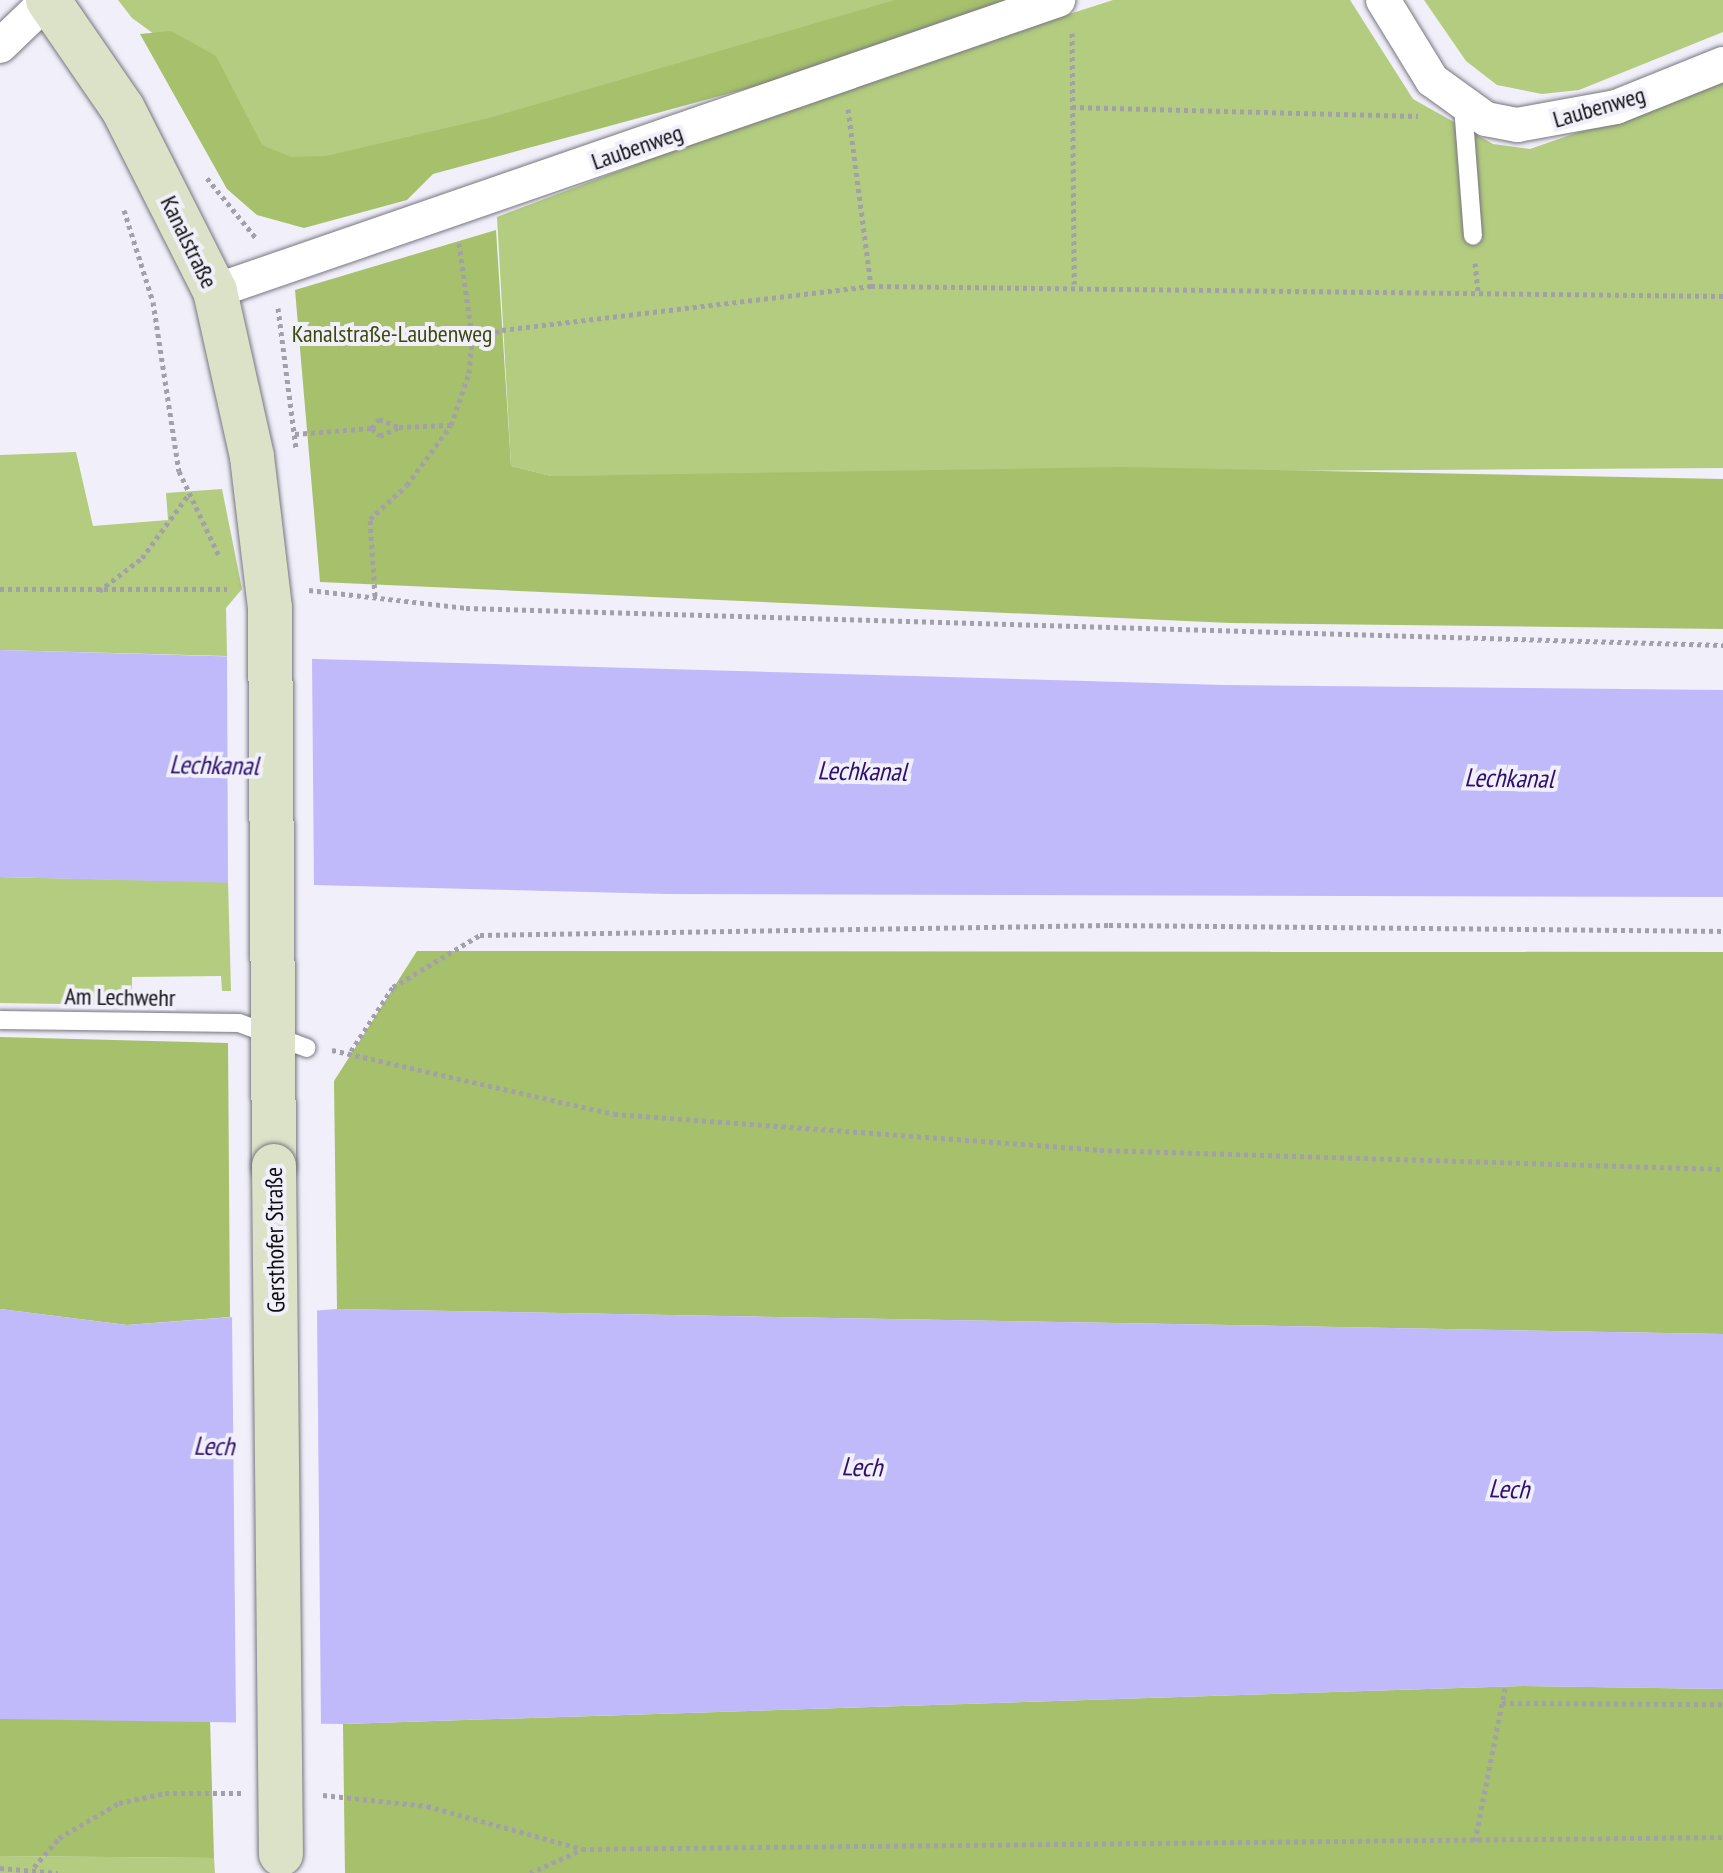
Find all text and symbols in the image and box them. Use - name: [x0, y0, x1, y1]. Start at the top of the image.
- street label: Laubenweg: [1550, 80, 1648, 134]
- street label: Laubenweg: [588, 118, 686, 176]
- street label: Kanalstraße: [154, 191, 224, 293]
- park label: Kanalstraße-Laubenweg: [292, 320, 492, 348]
- water label: Lechkanal: [169, 749, 259, 781]
- water label: Lechkanal: [817, 755, 907, 787]
- water label: Lechkanal: [1464, 762, 1554, 794]
- street label: Am Lechwehr: [64, 982, 176, 1012]
- street label: Gersthofer Straße: [259, 1167, 291, 1313]
- water label: Lech: [193, 1430, 235, 1462]
- water label: Lech: [841, 1451, 883, 1483]
- water label: Lech: [1488, 1473, 1530, 1505]

